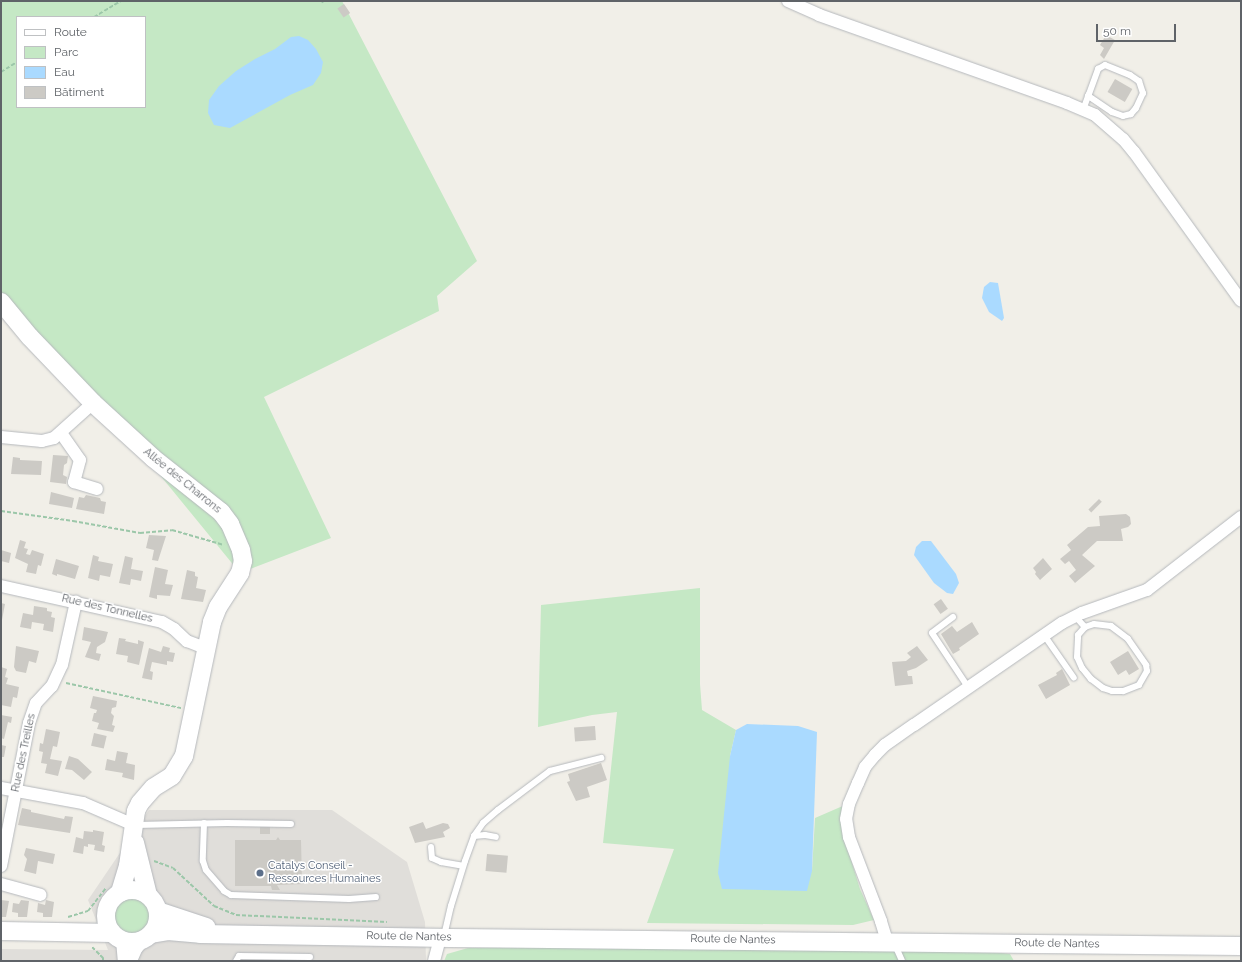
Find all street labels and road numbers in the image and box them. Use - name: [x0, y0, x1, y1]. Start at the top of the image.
- street label: Allée des Charrons: [140, 446, 224, 516]
- street label: Rue des Tonnelles: [60, 592, 154, 626]
- street label: Rue des Treilles: [9, 712, 39, 794]
- street label: Route de Nantes: [366, 930, 452, 944]
- street label: Route de Nantes: [690, 933, 776, 947]
- street label: Route de Nantes: [1014, 937, 1100, 951]

